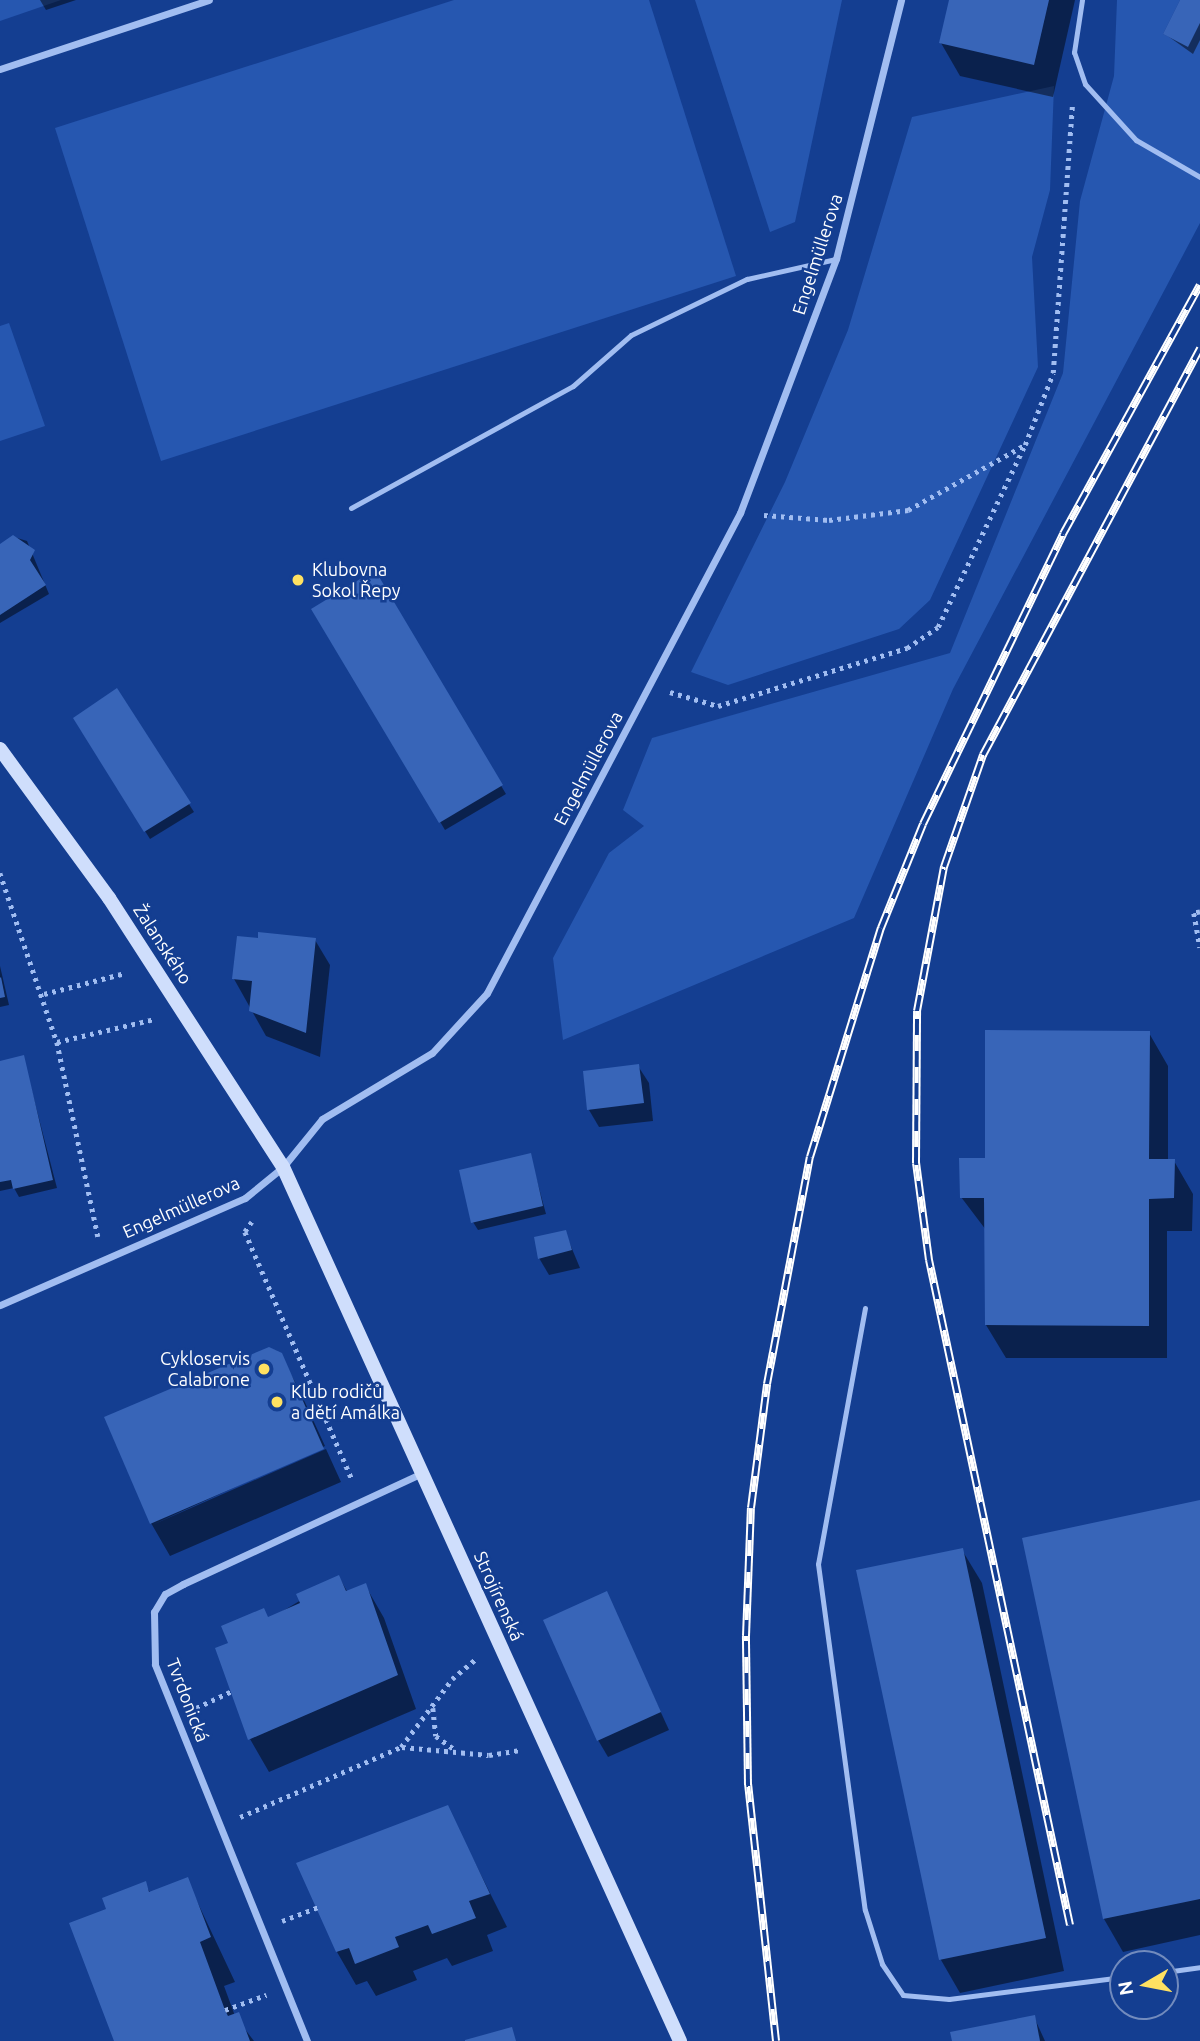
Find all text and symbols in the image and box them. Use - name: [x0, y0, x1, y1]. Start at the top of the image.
- street label: Engelmüllerova: [787, 191, 847, 317]
- place label: Klubovna Sokol Řepy: [312, 559, 400, 602]
- marker: Klubovna Sokol Řepy: [290, 572, 306, 588]
- street label: Engelmüllerova: [549, 707, 627, 829]
- street label: Žalanského: [129, 900, 197, 988]
- street label: Engelmüllerova: [119, 1172, 243, 1242]
- place label: Cykloservis Calabrone: [160, 1348, 250, 1390]
- marker: Cykloservis Calabrone: [256, 1361, 272, 1377]
- place label: Klub rodičů a dětí Amálka: [291, 1381, 400, 1424]
- marker: Klub rodičů a dětí Amálka: [269, 1394, 285, 1410]
- street label: Strojírenská: [470, 1548, 528, 1644]
- street label: Tvrdonická: [162, 1655, 214, 1745]
- north arrow: [1109, 1950, 1179, 2020]
- text: N: [1113, 1979, 1137, 1997]

